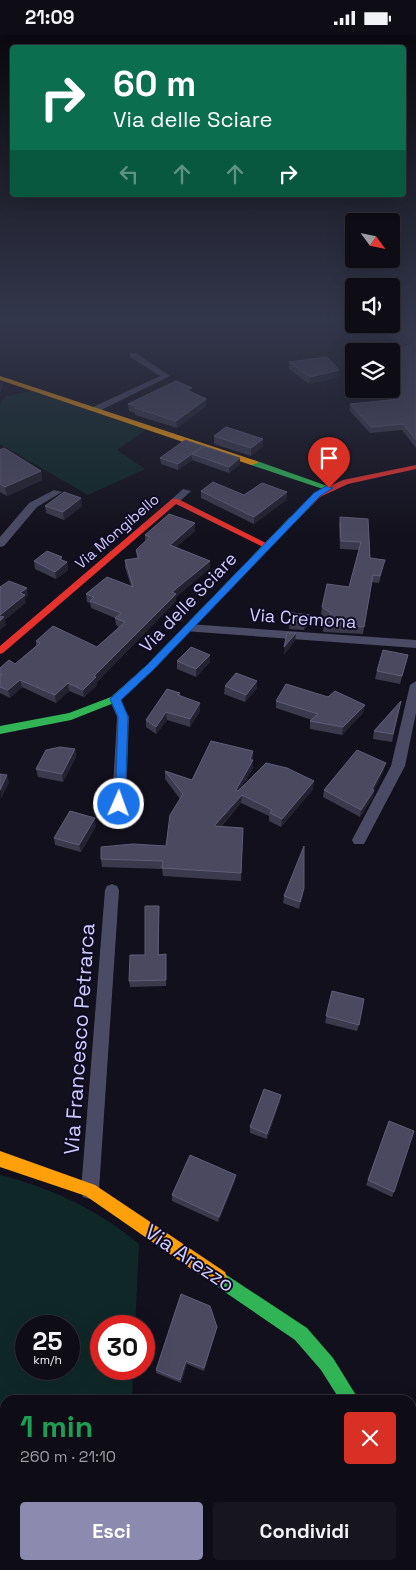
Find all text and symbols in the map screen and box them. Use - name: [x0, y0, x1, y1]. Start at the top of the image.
- text: 21:09: [25, 5, 75, 30]
- text: 60 m: [113, 62, 196, 106]
- icon: right: [30, 65, 95, 130]
- text: Via delle Sciare: [113, 105, 273, 133]
- icon: left: [115, 160, 143, 188]
- icon: ahead: [168, 160, 196, 188]
- icon: ahead: [221, 160, 249, 188]
- icon: right: [274, 160, 302, 188]
- north arrow: [345, 213, 400, 267]
- map controls: [345, 213, 400, 398]
- button: sound: [345, 278, 400, 333]
- button: layers: [345, 343, 400, 398]
- pin: [308, 437, 350, 488]
- icon: arrive: [315, 444, 343, 472]
- street label: Via Mongibello: [71, 489, 163, 573]
- street label: Via delle Sciare: [134, 547, 242, 657]
- street label: Via Cremona: [249, 603, 357, 633]
- position arrow: [92, 777, 144, 829]
- street label: Via Francesco Petrarca: [57, 922, 101, 1156]
- street label: Via Arezzo: [140, 1218, 240, 1298]
- speed limit sign: 30: [90, 1315, 155, 1380]
- text: 25: [33, 1325, 62, 1357]
- text: km/h: [33, 1352, 62, 1368]
- text: 1 min: [20, 1407, 93, 1446]
- button: close: [344, 1412, 396, 1464]
- text: 260 m · 21:10: [20, 1446, 116, 1467]
- button: Esci: [20, 1502, 203, 1560]
- button: Condividi: [213, 1502, 396, 1560]

